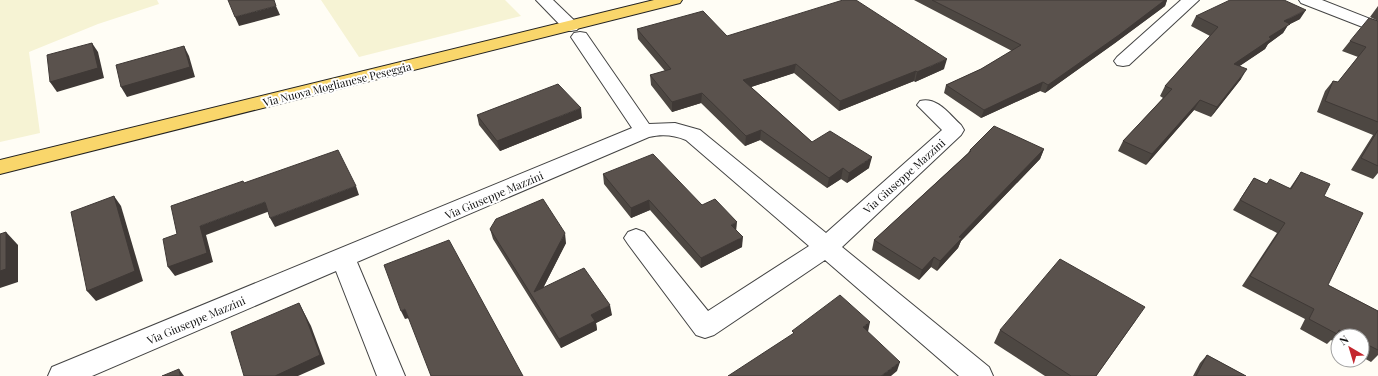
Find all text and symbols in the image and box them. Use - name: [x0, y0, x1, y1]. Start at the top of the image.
- street label: Via Nuova Moglianese Peseggia: [260, 58, 413, 110]
- street label: Via Giuseppe Mazzini: [859, 135, 948, 217]
- street label: Via Giuseppe Mazzini: [442, 168, 545, 223]
- street label: Via Giuseppe Mazzini: [144, 293, 247, 348]
- north arrow: [1330, 328, 1370, 368]
- text: N: [1336, 331, 1351, 348]

